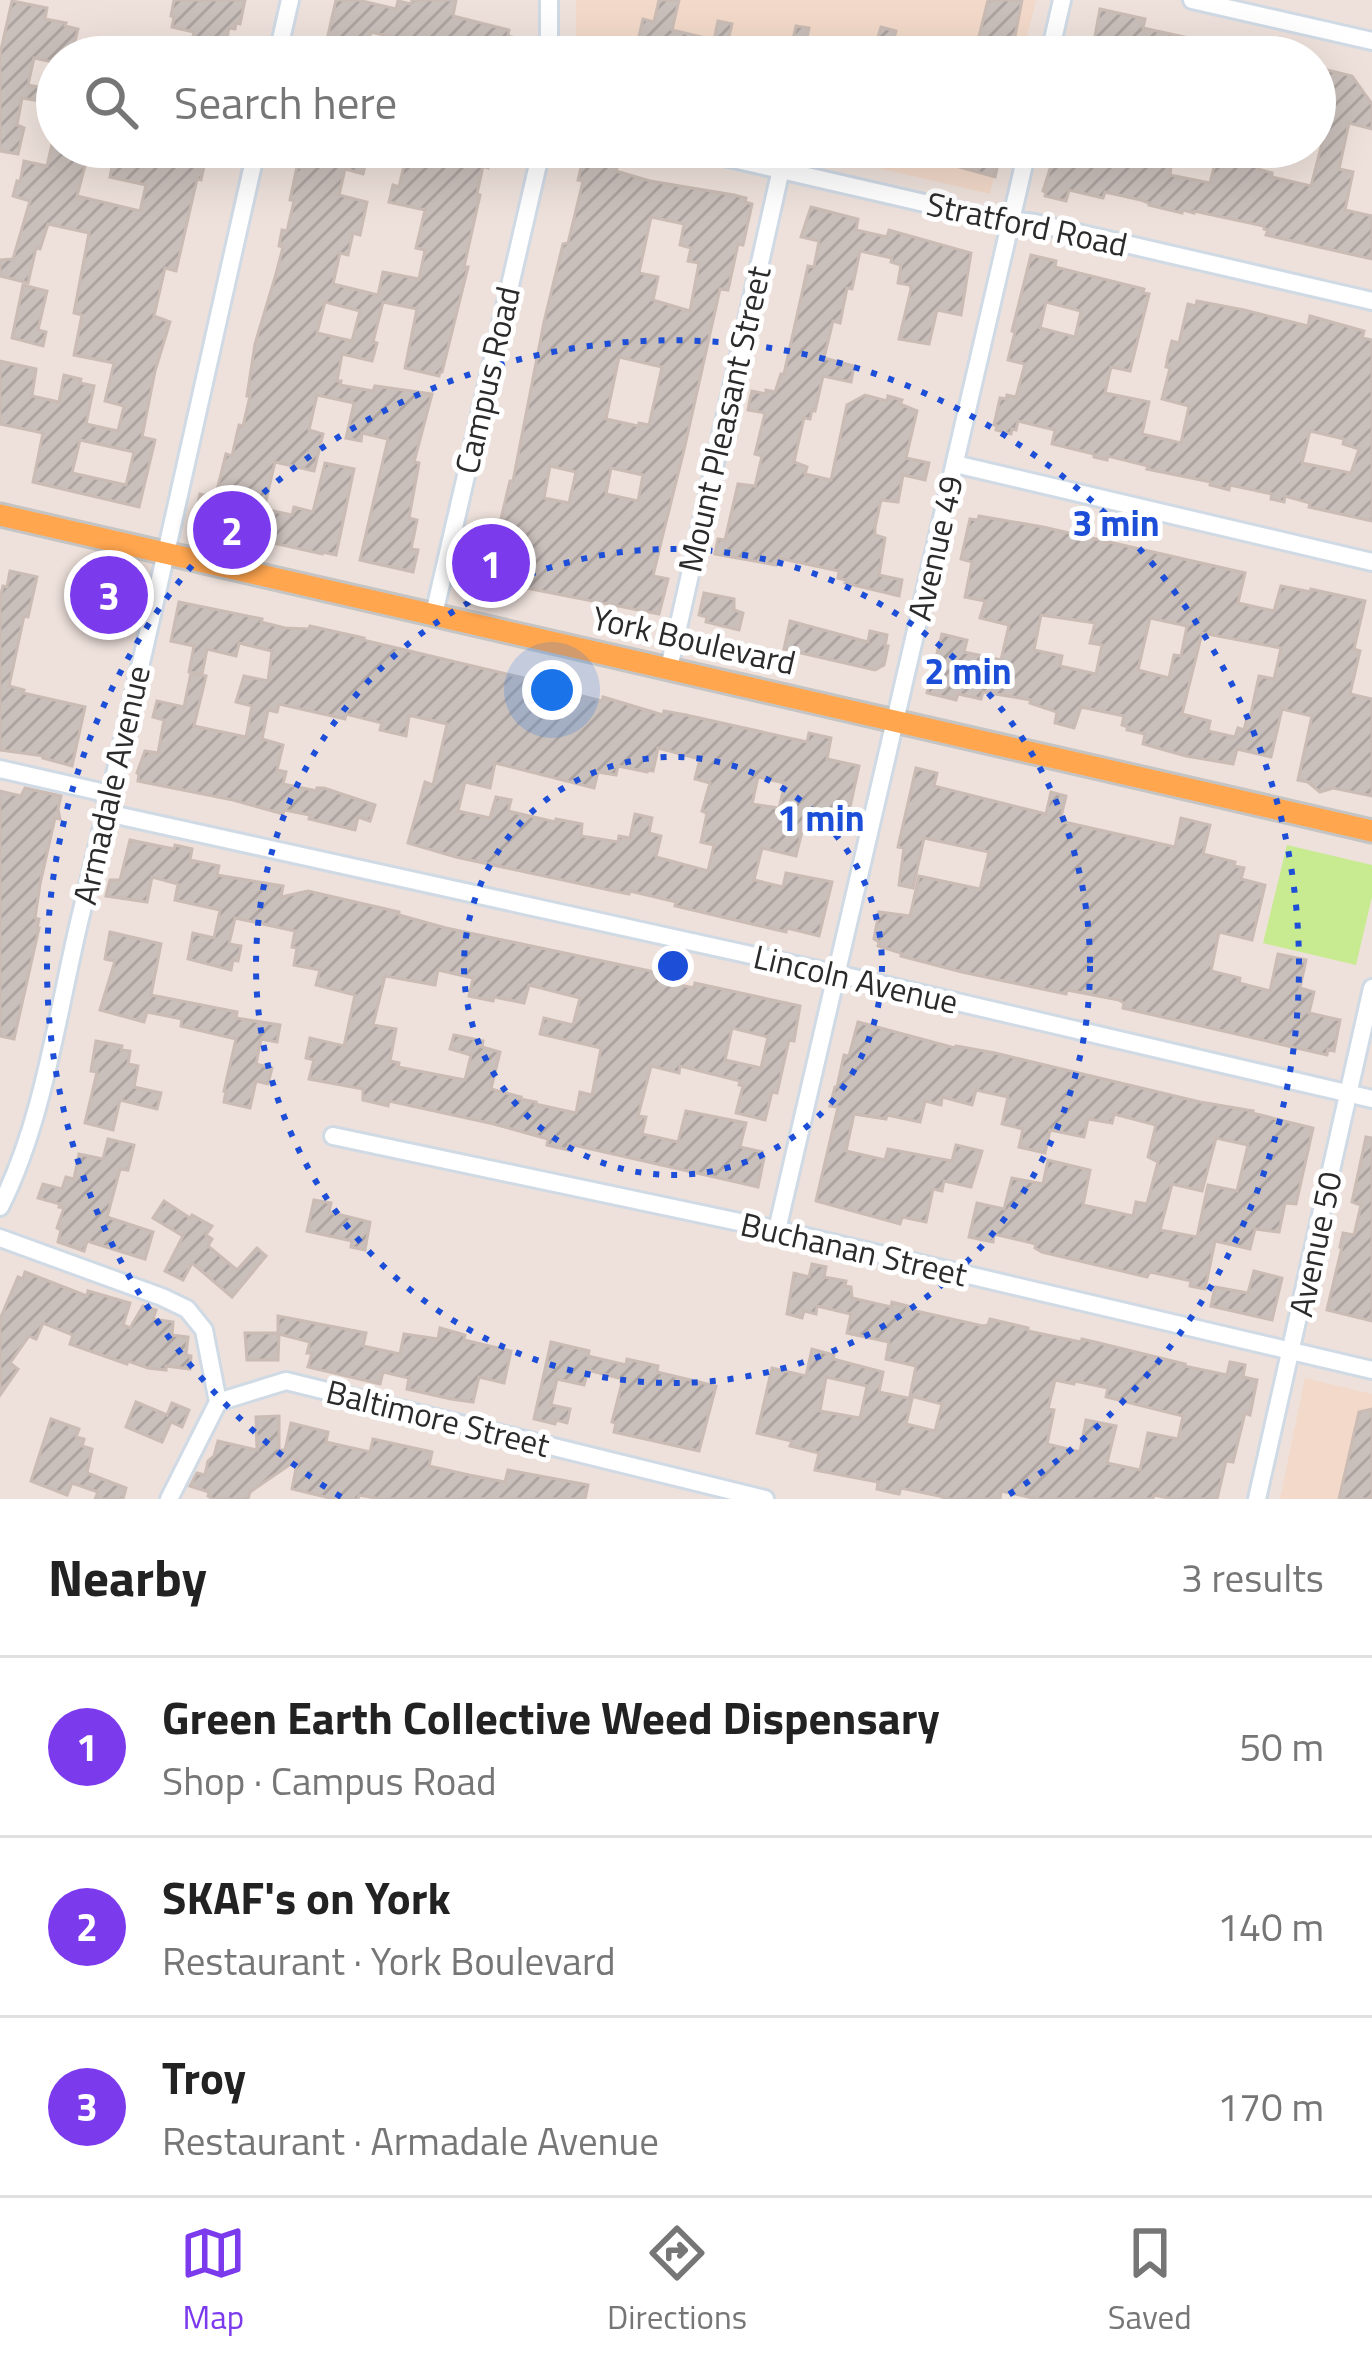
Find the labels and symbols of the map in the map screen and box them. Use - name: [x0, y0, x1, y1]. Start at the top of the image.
- street label: Stratford Road: [922, 178, 1132, 270]
- street label: Mount Pleasant Street: [664, 261, 784, 577]
- street label: Campus Road: [441, 281, 533, 479]
- street label: Avenue 49: [894, 471, 976, 625]
- pin: 2: [193, 485, 271, 575]
- text: 3 min: [1072, 495, 1160, 550]
- pin: 1: [452, 518, 530, 608]
- pin: 3: [70, 550, 148, 640]
- street label: York Boulevard: [587, 592, 801, 688]
- text: 2 min: [924, 643, 1012, 698]
- your location: [522, 660, 582, 720]
- street label: Armadale Avenue: [59, 661, 163, 909]
- text: 1 min: [777, 790, 865, 845]
- street label: Lincoln Avenue: [749, 931, 963, 1027]
- centre of rings: [652, 945, 694, 987]
- street label: Avenue 50: [1275, 1167, 1355, 1321]
- street label: Buchanan Street: [736, 1199, 972, 1299]
- street label: Baltimore Street: [321, 1366, 555, 1470]

